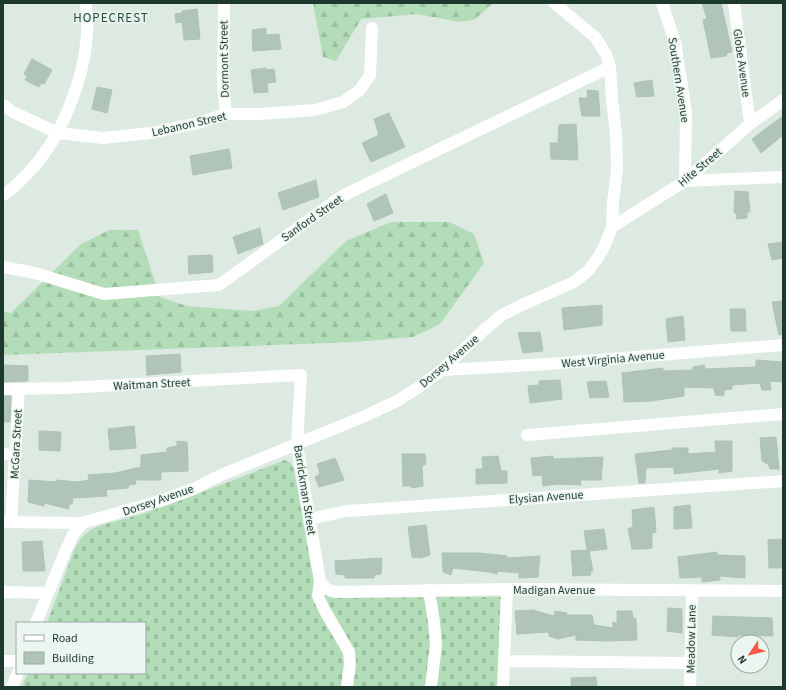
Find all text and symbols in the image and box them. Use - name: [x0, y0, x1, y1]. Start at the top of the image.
- district label: HOPECREST: [73, 9, 149, 27]
- street label: Dormont Street: [215, 20, 234, 98]
- street label: Globe Avenue: [728, 28, 755, 98]
- street label: Southern Avenue: [663, 36, 694, 124]
- street label: Lebanon Street: [150, 108, 228, 141]
- street label: Hite Street: [675, 144, 726, 191]
- street label: Sanford Street: [278, 191, 347, 246]
- street label: Dorsey Avenue: [416, 331, 483, 392]
- street label: West Virginia Avenue: [561, 347, 666, 372]
- street label: Waitman Street: [113, 374, 191, 395]
- street label: McGara Street: [6, 409, 27, 479]
- street label: Barrickman Street: [289, 444, 320, 536]
- street label: Dorsey Avenue: [120, 480, 196, 521]
- street label: Elysian Avenue: [508, 486, 584, 509]
- street label: Madigan Avenue: [513, 582, 595, 599]
- street label: Meadow Lane: [682, 604, 701, 674]
- legend: [16, 622, 146, 674]
- text: Road: [52, 630, 78, 647]
- north arrow: [730, 634, 770, 674]
- text: Building: [52, 650, 94, 667]
- text: N: [734, 652, 750, 667]

